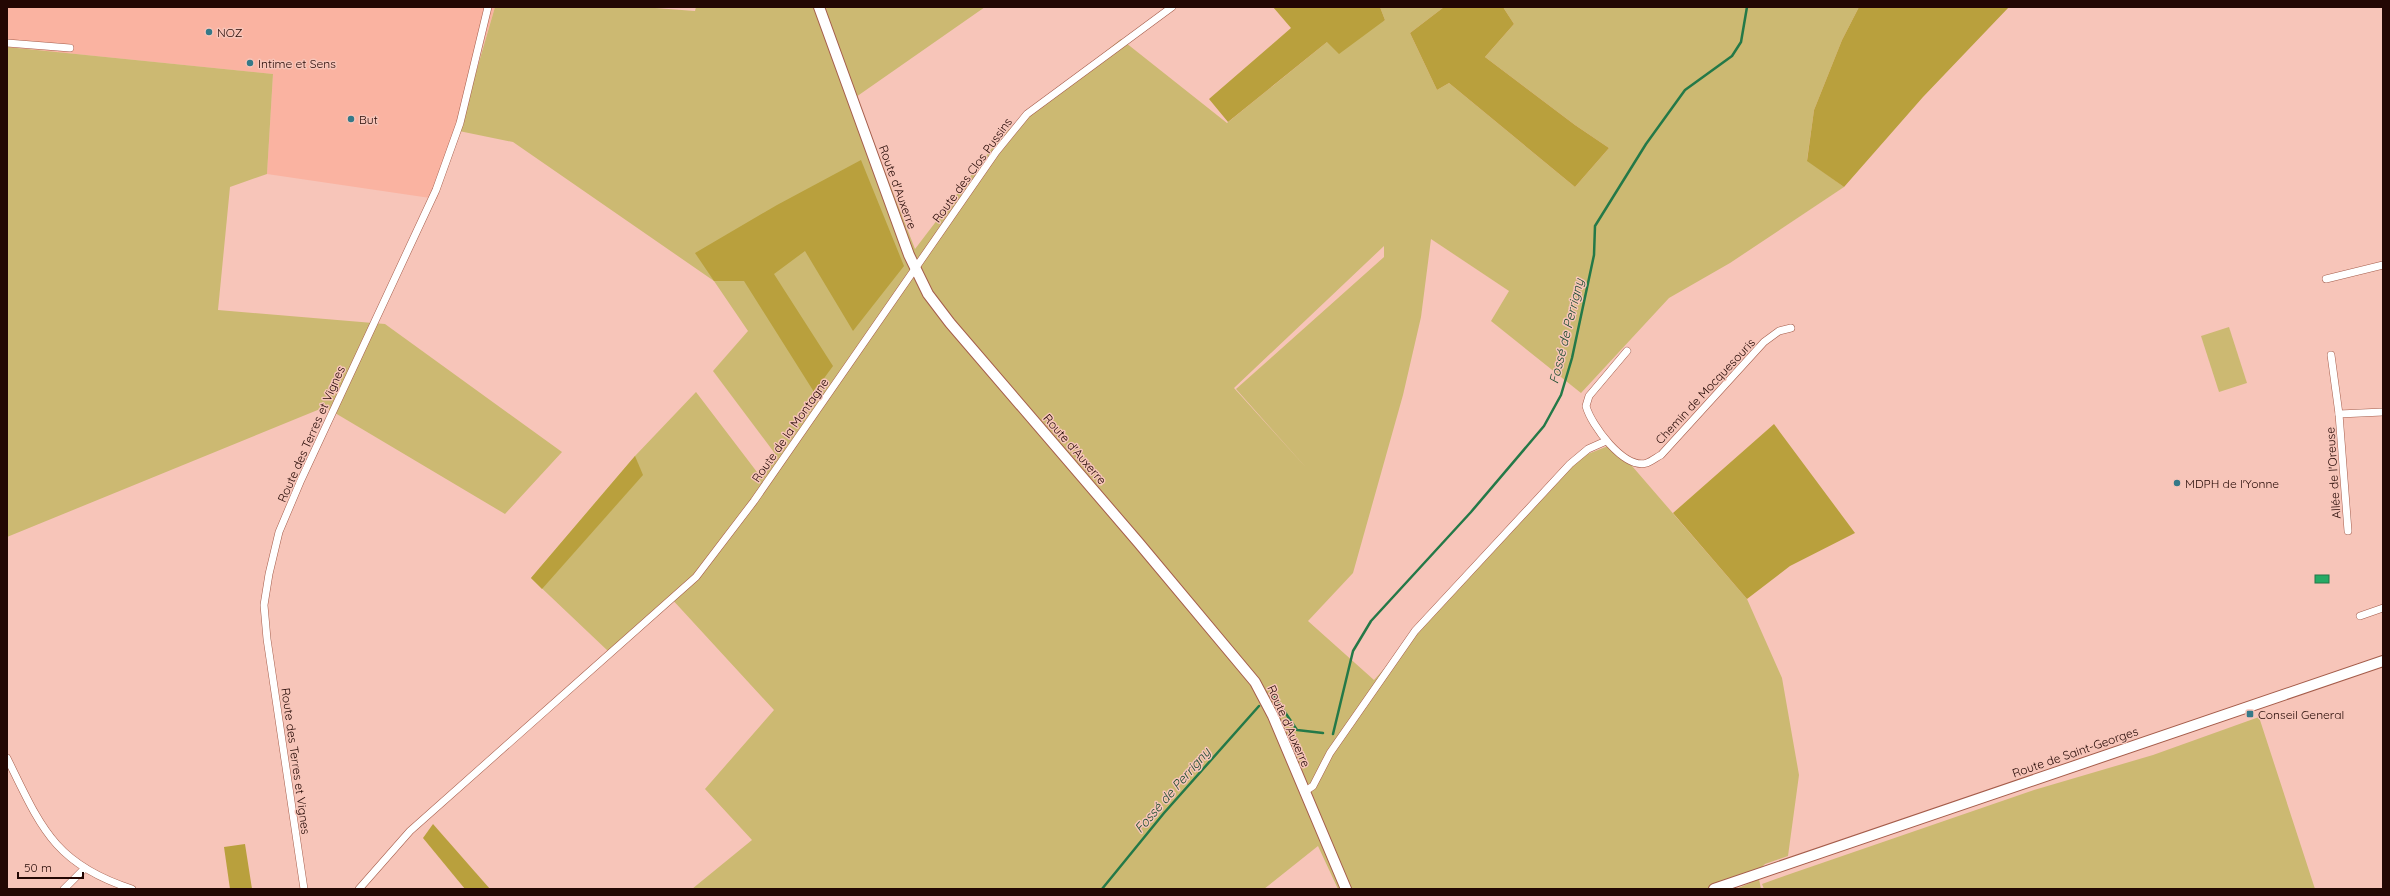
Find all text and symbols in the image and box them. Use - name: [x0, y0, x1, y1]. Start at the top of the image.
- place label: NOZ: [217, 25, 243, 40]
- marker: NOZ: [204, 27, 214, 37]
- place label: Intime et Sens: [258, 56, 336, 71]
- marker: Intime et Sens: [245, 58, 255, 68]
- place label: But: [359, 112, 378, 127]
- marker: But: [346, 114, 356, 124]
- street label: Route des Clos Pussins: [929, 114, 1015, 225]
- street label: Route d'Auxerre: [876, 143, 920, 231]
- water label: Fossé de Perrigny: [1545, 276, 1587, 385]
- street label: Chemin de Mocquesouris: [1652, 335, 1758, 447]
- street label: Route des Terres et Vignes: [274, 363, 348, 505]
- street label: Route de la Montagne: [748, 375, 832, 485]
- street label: Route d'Auxerre: [1040, 411, 1110, 487]
- street label: Allée de l'Oreuse: [2322, 426, 2344, 519]
- place label: MDPH de l'Yonne: [2185, 476, 2279, 491]
- marker: MDPH de l'Yonne: [2172, 478, 2182, 488]
- street label: Route d'Auxerre: [1264, 683, 1314, 770]
- street label: Route des Terres et Vignes: [278, 687, 314, 836]
- place label: Conseil General: [2258, 707, 2344, 722]
- marker: Conseil General: [2245, 709, 2255, 719]
- street label: Route de Saint-Georges: [2010, 723, 2140, 781]
- water label: Fossé de Perrigny: [1131, 744, 1214, 836]
- scale bar: [18, 854, 83, 880]
- text: 50 m: [24, 860, 52, 875]

